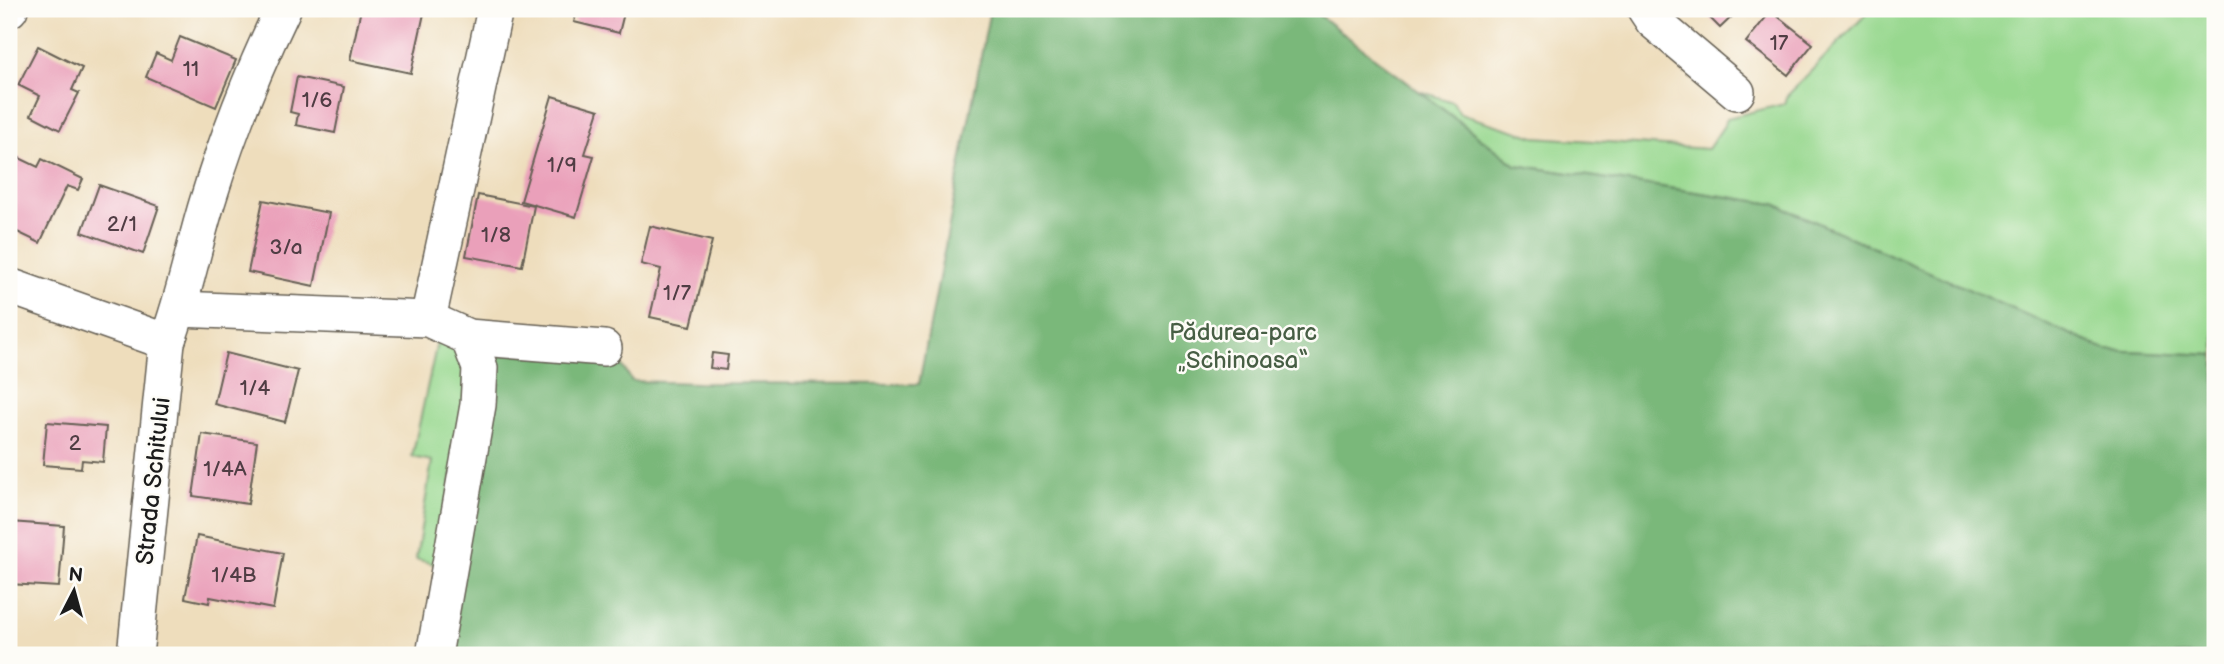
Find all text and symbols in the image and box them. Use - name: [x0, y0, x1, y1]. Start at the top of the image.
- house number: 17: [1770, 31, 1789, 56]
- house number: 11: [183, 57, 199, 82]
- house number: 1/6: [302, 88, 332, 113]
- house number: 1/9: [547, 153, 577, 178]
- house number: 2/1: [107, 212, 137, 237]
- house number: 1/8: [481, 223, 511, 248]
- house number: 3/a: [269, 235, 303, 260]
- house number: 1/7: [663, 281, 692, 306]
- park label: Pădurea-parc „Schinoasa“: [1169, 318, 1317, 375]
- house number: 1/4: [240, 376, 270, 401]
- street label: Strada Schitului: [130, 396, 177, 566]
- house number: 2: [69, 431, 82, 456]
- house number: 1/4A: [203, 457, 247, 482]
- north arrow: [38, 556, 108, 626]
- text: N: [67, 563, 84, 588]
- house number: 1/4B: [212, 563, 256, 588]

